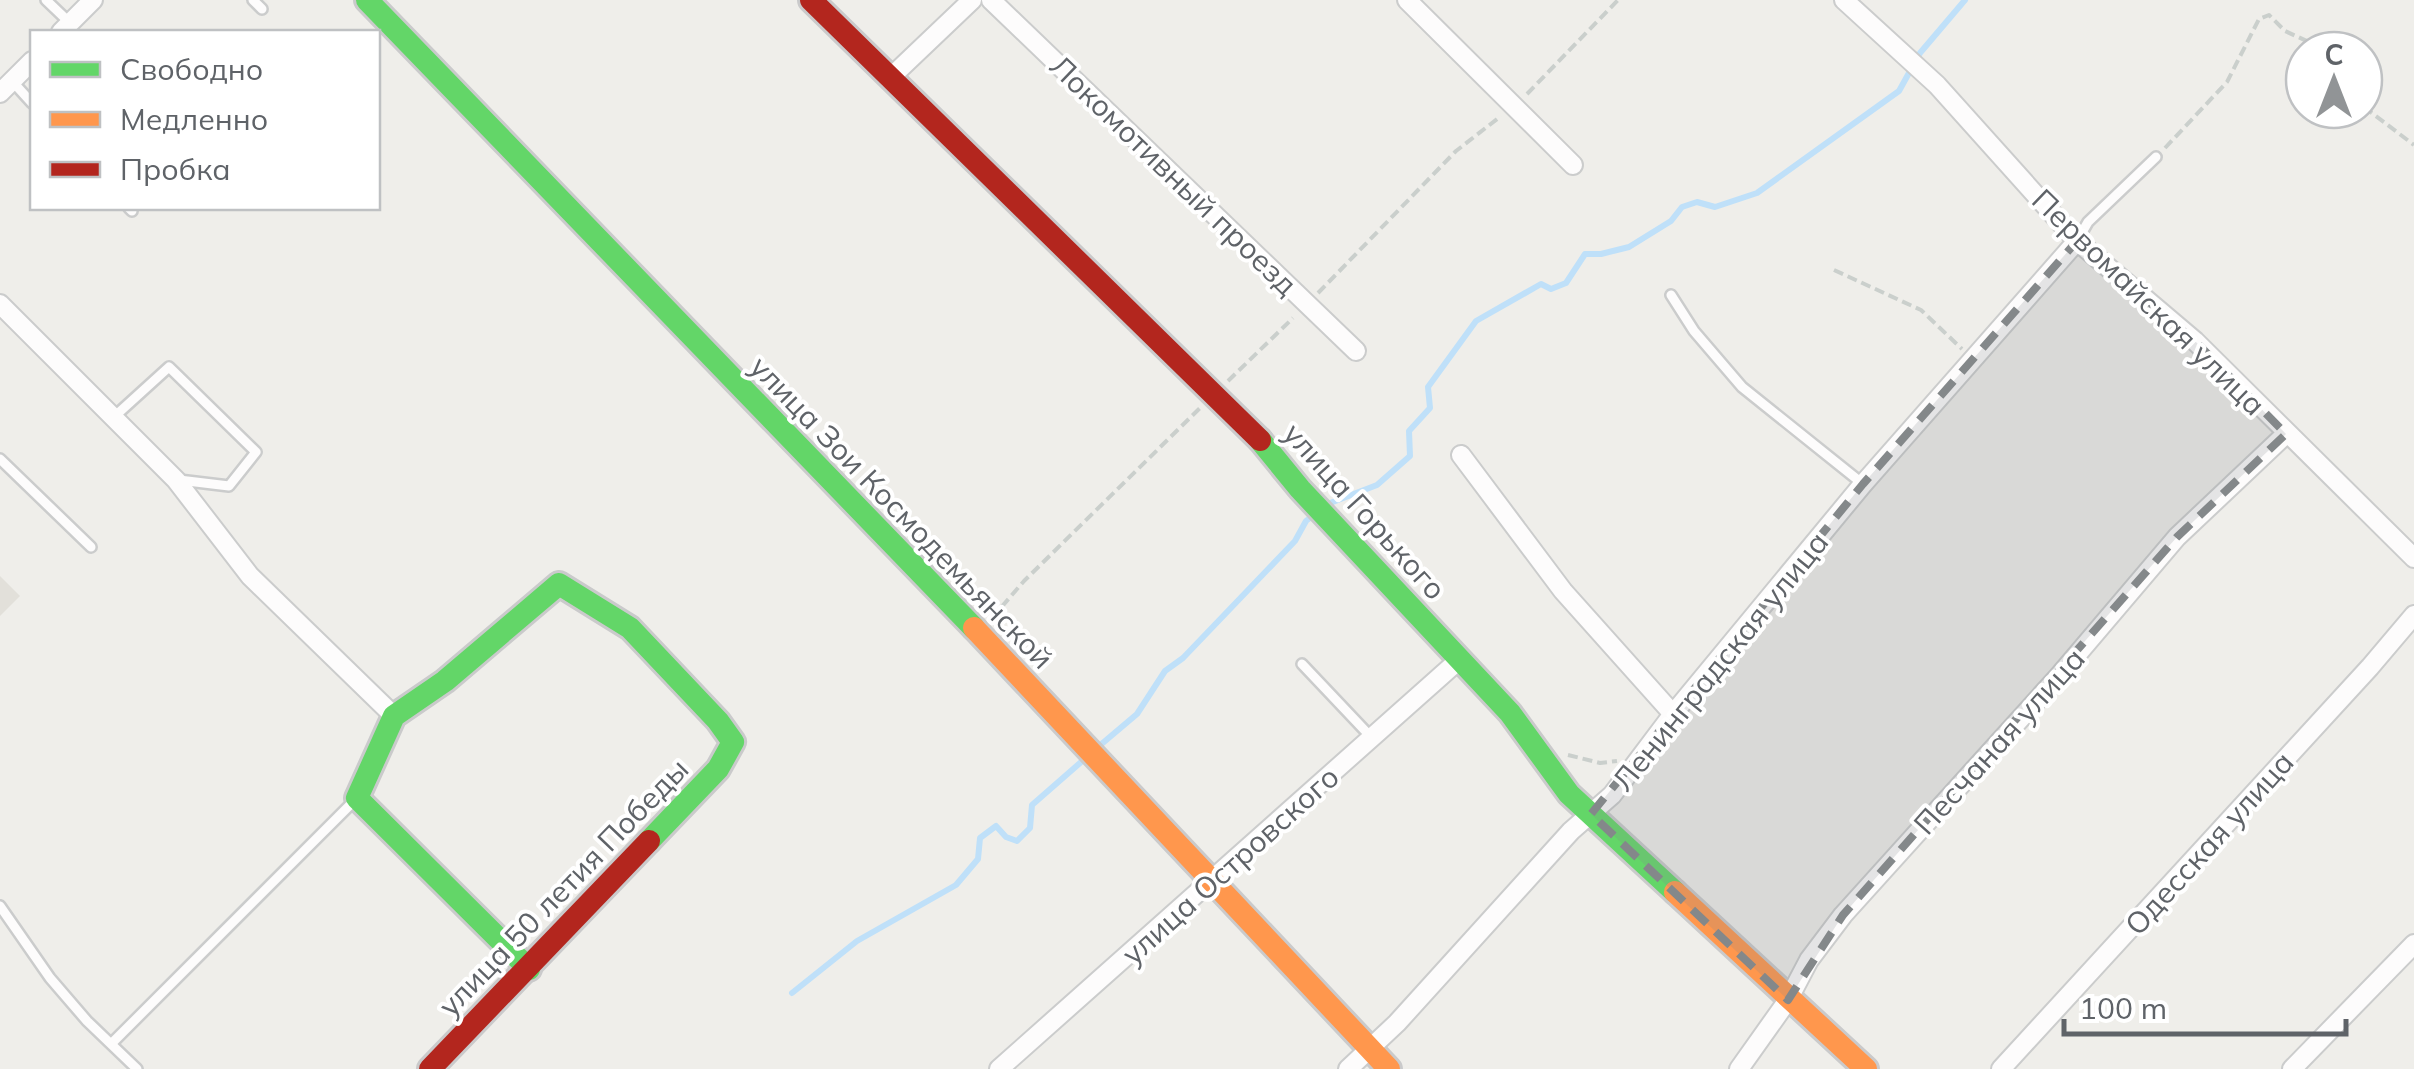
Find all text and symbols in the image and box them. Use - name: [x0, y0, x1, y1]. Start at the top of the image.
- legend: [30, 30, 380, 210]
- north arrow: [2284, 30, 2384, 130]
- text: С: [2324, 37, 2344, 72]
- street label: Локомотивный проезд: [1042, 47, 1306, 303]
- text: Свободно: [120, 50, 263, 88]
- text: Медленно: [120, 100, 268, 138]
- text: Пробка: [120, 150, 231, 188]
- street label: Первомайская улица: [2024, 181, 2274, 423]
- street label: улица Зои Космодемьянской: [742, 348, 1062, 676]
- street label: улица Горького: [1276, 415, 1454, 607]
- street label: Ленинградская улица: [1604, 524, 1836, 798]
- street label: Песчаная улица: [1905, 640, 2093, 842]
- street label: Одесская улица: [2117, 743, 2301, 943]
- street label: улица 50 летия Победы: [430, 750, 696, 1024]
- street label: улица Островского: [1114, 757, 1346, 973]
- scale bar: [2064, 974, 2346, 1036]
- text: 100 m: [2079, 989, 2167, 1027]

